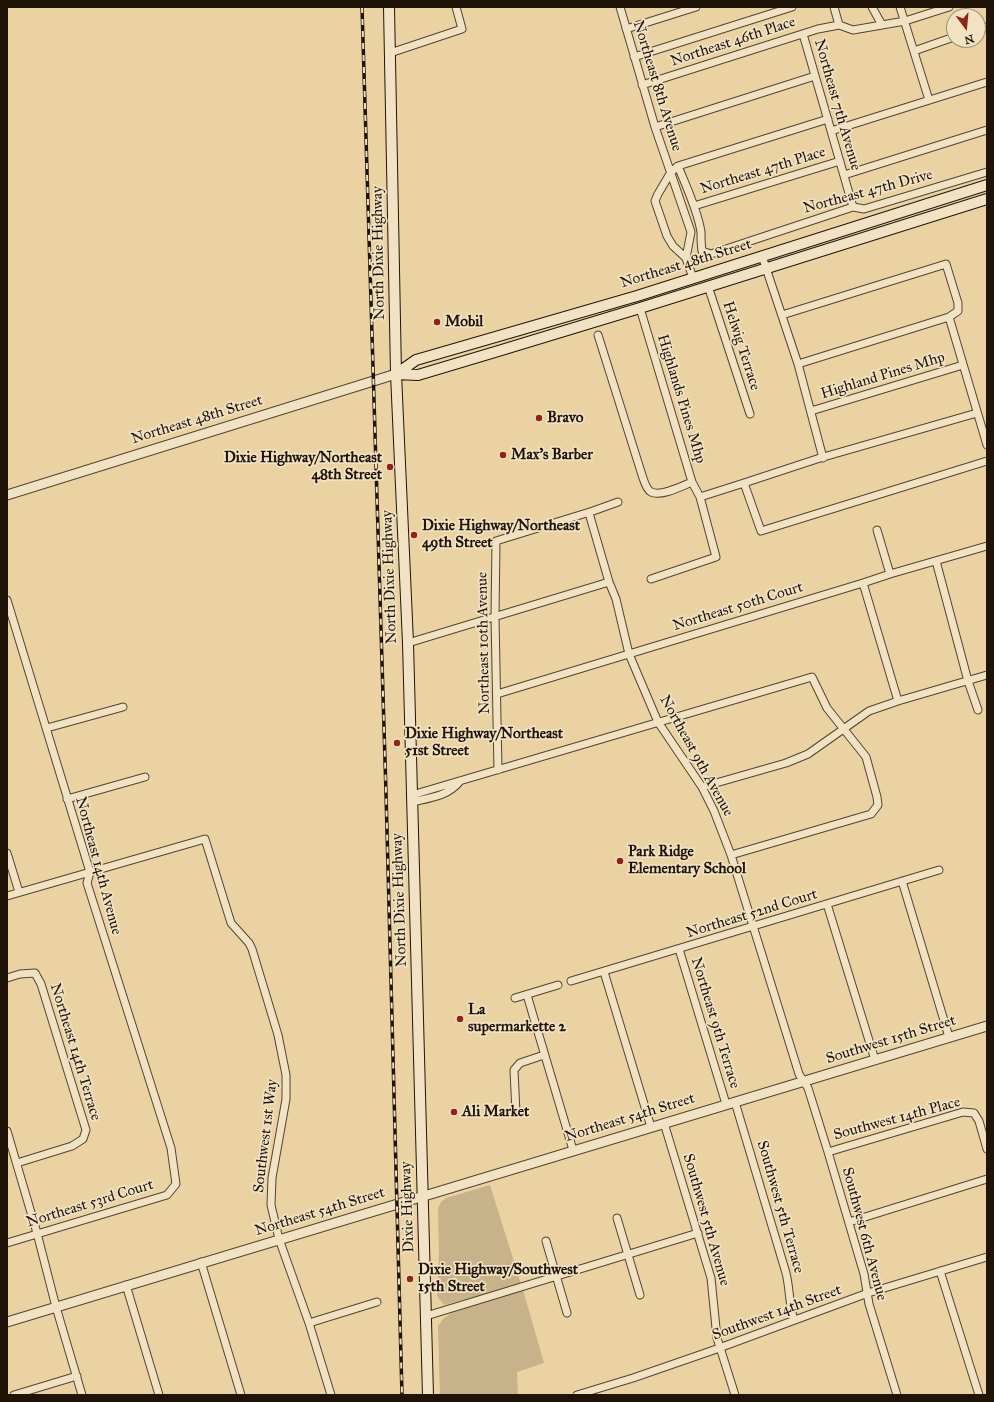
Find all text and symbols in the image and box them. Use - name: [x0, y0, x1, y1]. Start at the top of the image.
- north arrow: [946, 8, 986, 48]
- street label: Northeast 46th Place: [668, 13, 798, 71]
- street label: Northeast 8th Avenue: [629, 18, 685, 154]
- text: N: [963, 32, 975, 47]
- street label: Northeast 7th Avenue: [810, 37, 864, 173]
- street label: Northeast 47th Place: [698, 143, 828, 199]
- street label: Northeast 47th Drive: [801, 166, 935, 218]
- street label: North Dixie Highway: [369, 186, 389, 320]
- street label: Northeast 48th Street: [618, 235, 754, 293]
- street label: Helwig Terrace: [718, 299, 764, 393]
- place label: Mobil: [445, 313, 483, 331]
- marker: Mobil: [432, 317, 442, 327]
- street label: Highlands Pines Mhp: [653, 332, 709, 466]
- street label: Highland Pines Mhp: [819, 349, 947, 403]
- street label: Northeast 48th Street: [129, 391, 265, 449]
- place label: Bravo: [547, 409, 583, 427]
- marker: Bravo: [534, 413, 544, 423]
- place label: Max’s Barber: [511, 446, 593, 464]
- place label: Dixie Highway/Northeast 48th Street: [224, 449, 382, 484]
- marker: Max’s Barber: [498, 450, 508, 460]
- marker: Dixie Highway/Northeast 48th Street: [385, 462, 395, 472]
- street label: North Dixie Highway: [379, 510, 401, 644]
- place label: Dixie Highway/Northeast 49th Street: [422, 517, 580, 552]
- marker: Dixie Highway/Northeast 49th Street: [409, 530, 419, 540]
- street label: Northeast 10th Avenue: [474, 572, 494, 714]
- street label: Northeast 50th Court: [671, 579, 805, 635]
- street label: Northeast 9th Avenue: [655, 692, 737, 820]
- place label: Dixie Highway/Northeast 51st Street: [405, 725, 563, 760]
- marker: Dixie Highway/Northeast 51st Street: [392, 738, 402, 748]
- street label: Northeast 14th Avenue: [71, 795, 125, 937]
- street label: North Dixie Highway: [389, 833, 411, 967]
- place label: Park Ridge Elementary School: [628, 843, 746, 878]
- marker: Park Ridge Elementary School: [615, 856, 625, 866]
- street label: Northeast 52nd Court: [684, 886, 820, 942]
- street label: Northeast 9th Terrace: [686, 955, 744, 1091]
- street label: Northeast 14th Terrace: [46, 981, 104, 1123]
- place label: La supermarkette 2: [468, 1001, 566, 1036]
- street label: Southwest 15th Street: [824, 1012, 958, 1068]
- marker: La supermarkette 2: [455, 1014, 465, 1024]
- street label: Southwest 1st Way: [250, 1078, 282, 1194]
- street label: Northeast 54th Street: [563, 1090, 697, 1146]
- street label: Southwest 14th Place: [832, 1093, 962, 1145]
- place label: Ali Market: [462, 1103, 529, 1121]
- marker: Ali Market: [449, 1107, 459, 1117]
- street label: Southwest 5th Terrace: [752, 1139, 808, 1275]
- street label: Southwest 5th Avenue: [679, 1152, 733, 1288]
- street label: Dixie Highway: [397, 1161, 419, 1253]
- street label: Southwest 6th Avenue: [838, 1165, 890, 1303]
- street label: Northeast 53rd Court: [24, 1176, 156, 1232]
- street label: Northeast 54th Street: [253, 1184, 387, 1240]
- place label: Dixie Highway/Southwest 15th Street: [418, 1261, 578, 1296]
- marker: Dixie Highway/Southwest 15th Street: [405, 1274, 415, 1284]
- street label: Southwest 14th Street: [710, 1281, 844, 1345]

